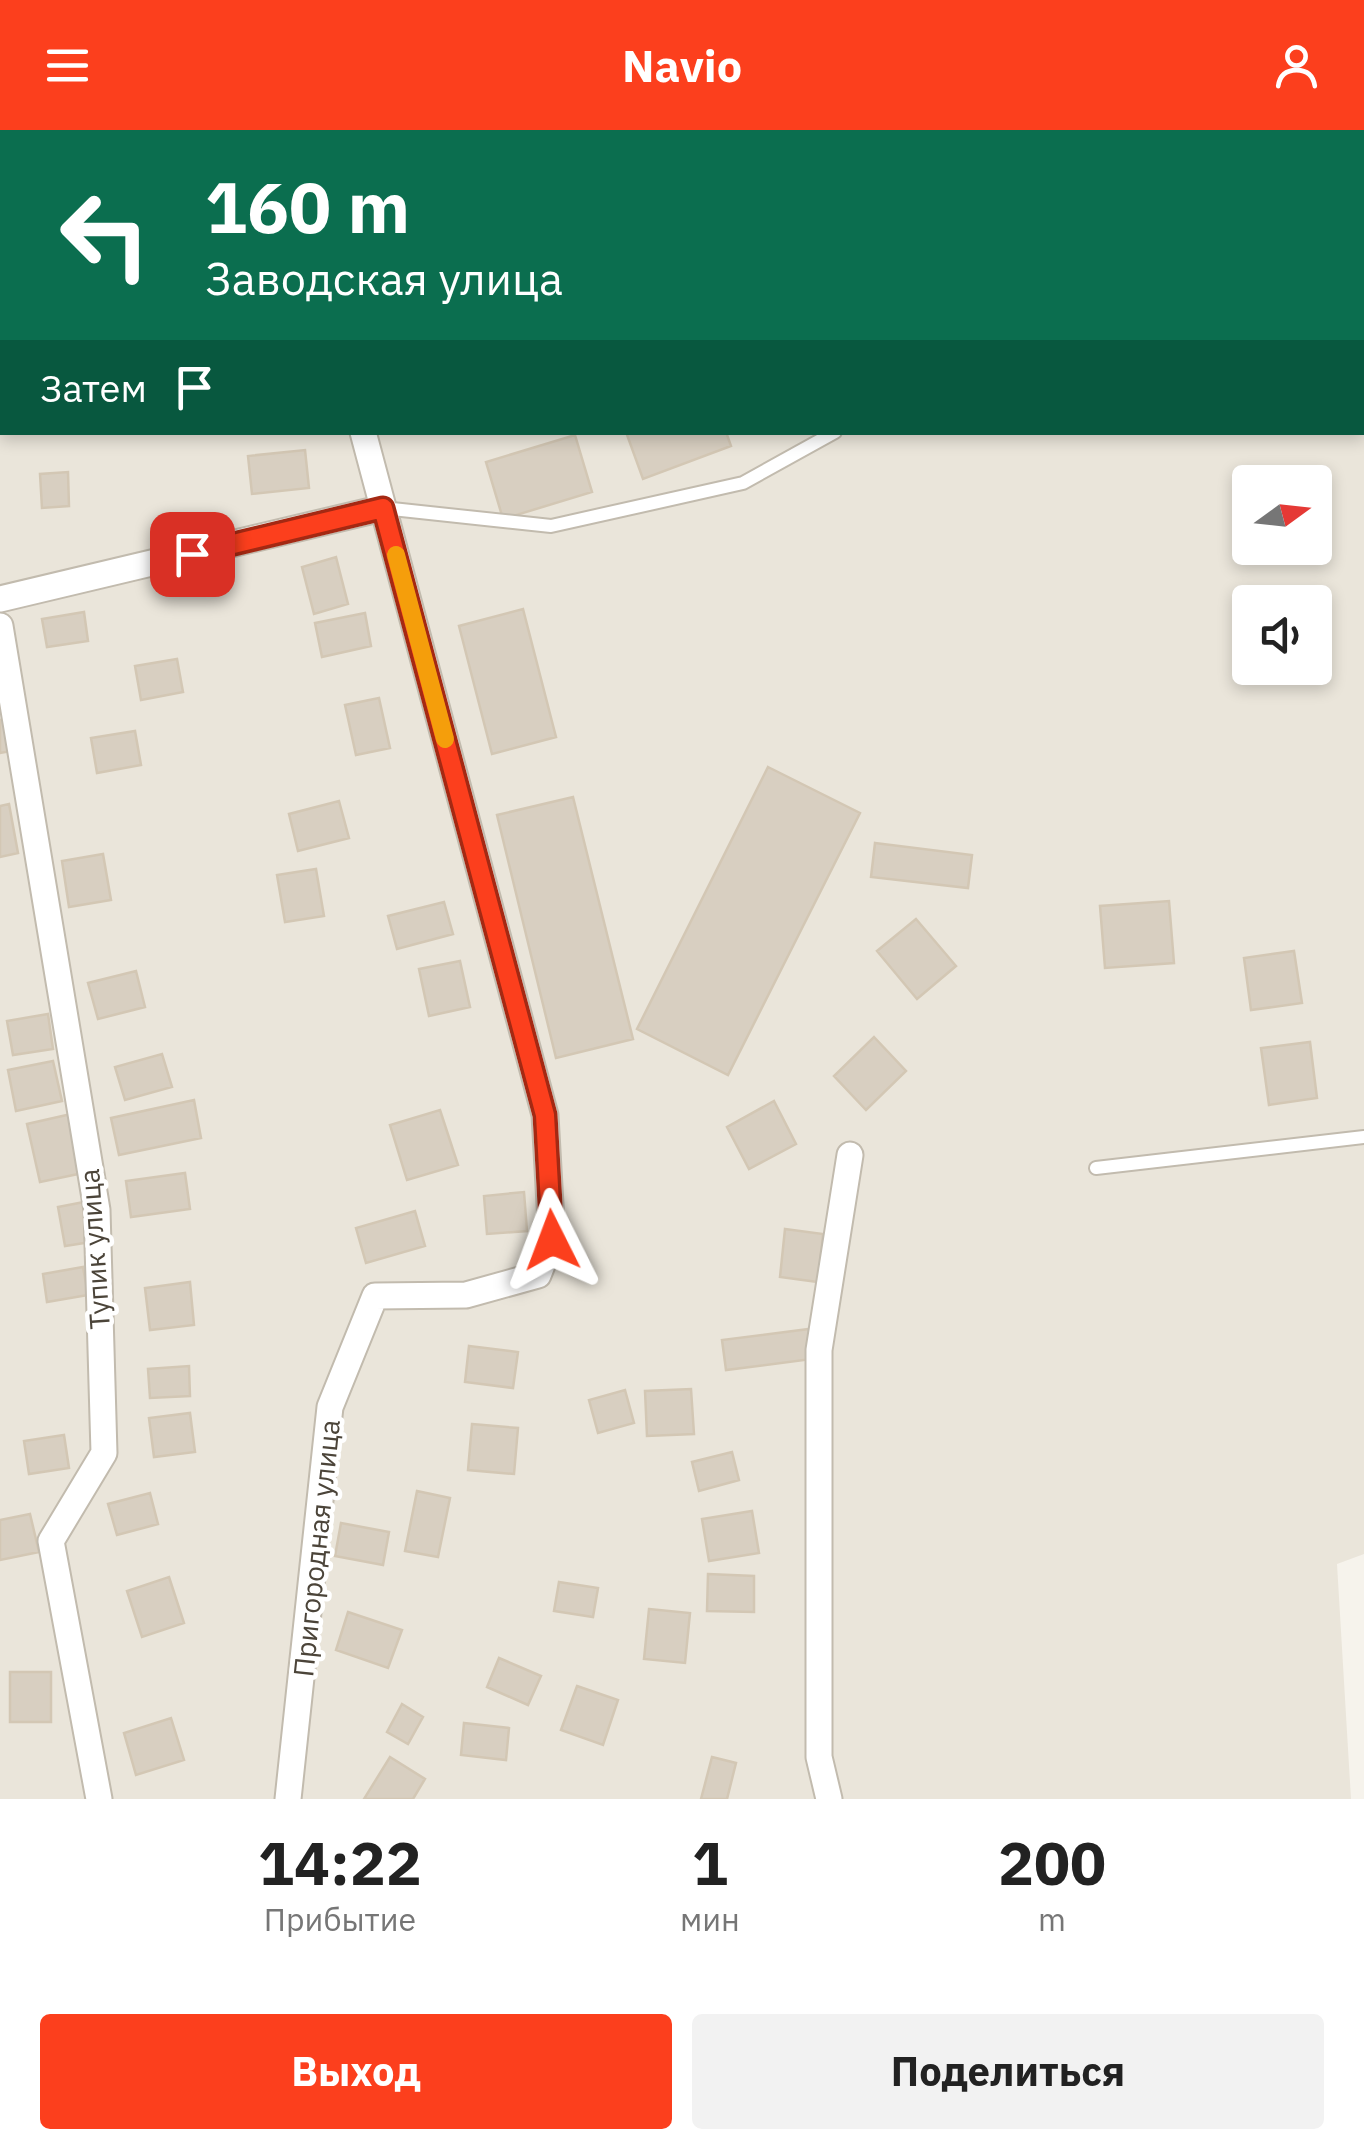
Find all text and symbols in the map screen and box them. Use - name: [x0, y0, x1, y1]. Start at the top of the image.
- text: Navio: [622, 36, 742, 94]
- icon: menu: [40, 38, 95, 93]
- icon: person: [1269, 38, 1324, 93]
- text: 160 m: [205, 161, 410, 252]
- icon: left: [40, 170, 170, 300]
- text: Заводская улица: [205, 249, 563, 307]
- icon: arrive: [167, 360, 222, 415]
- text: Затем: [40, 363, 147, 412]
- north arrow: [1232, 465, 1332, 565]
- map controls: [1232, 465, 1332, 685]
- pin: [150, 512, 235, 597]
- icon: arrive: [165, 527, 220, 582]
- button: sound: [1232, 585, 1332, 685]
- street label: Тупик улица: [70, 1167, 118, 1331]
- position arrow: [500, 1188, 604, 1292]
- street label: Пригородная улица: [284, 1417, 348, 1679]
- text: 14:22: [258, 1823, 422, 1902]
- text: 1: [692, 1823, 728, 1902]
- text: 200: [998, 1823, 1106, 1902]
- text: Прибытие: [264, 1898, 416, 1940]
- text: мин: [680, 1898, 740, 1940]
- text: m: [1038, 1898, 1066, 1940]
- button: Выход: [40, 2014, 672, 2129]
- button: Поделиться: [692, 2014, 1324, 2129]

